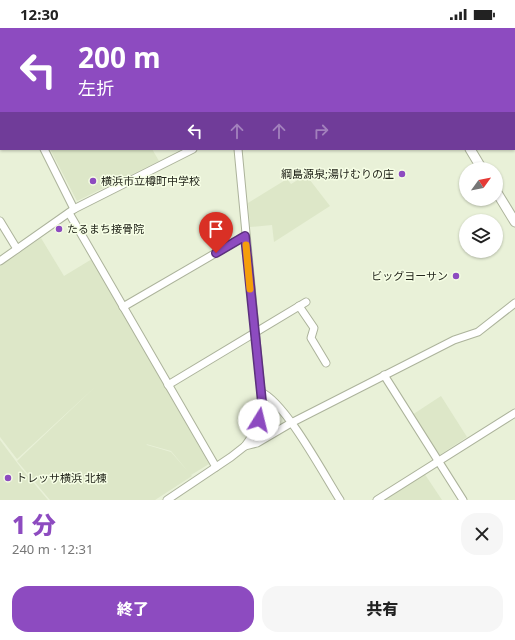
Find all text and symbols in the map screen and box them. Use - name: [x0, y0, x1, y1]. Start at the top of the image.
- text: 12:30: [20, 4, 59, 24]
- text: 200 m: [78, 38, 161, 76]
- icon: left: [12, 44, 64, 96]
- text: 左折: [78, 76, 114, 100]
- icon: left: [184, 120, 206, 142]
- icon: ahead: [226, 120, 248, 142]
- icon: ahead: [268, 120, 290, 142]
- icon: right: [310, 120, 332, 142]
- north arrow: [459, 162, 503, 206]
- map controls: [459, 162, 503, 258]
- place label: 綱島源泉;湯けむりの庄: [281, 166, 394, 181]
- marker: 綱島源泉;湯けむりの庄: [397, 169, 407, 179]
- place label: 横浜市立樽町中学校: [101, 173, 200, 188]
- marker: 横浜市立樽町中学校: [88, 176, 98, 186]
- pin: [199, 212, 233, 253]
- button: layers: [459, 214, 503, 258]
- icon: arrive: [205, 218, 227, 240]
- place label: たるまち接骨院: [67, 221, 144, 236]
- marker: たるまち接骨院: [54, 224, 64, 234]
- place label: ビッグヨーサン: [371, 268, 448, 283]
- marker: ビッグヨーサン: [451, 271, 461, 281]
- position arrow: [238, 399, 280, 441]
- place label: トレッサ横浜 北棟: [16, 470, 107, 485]
- marker: トレッサ横浜 北棟: [3, 473, 13, 483]
- text: 1 分: [12, 508, 56, 541]
- button: close: [461, 513, 503, 555]
- text: 240 m · 12:31: [12, 540, 93, 558]
- button: 終了: [12, 586, 254, 632]
- button: 共有: [262, 586, 503, 632]

